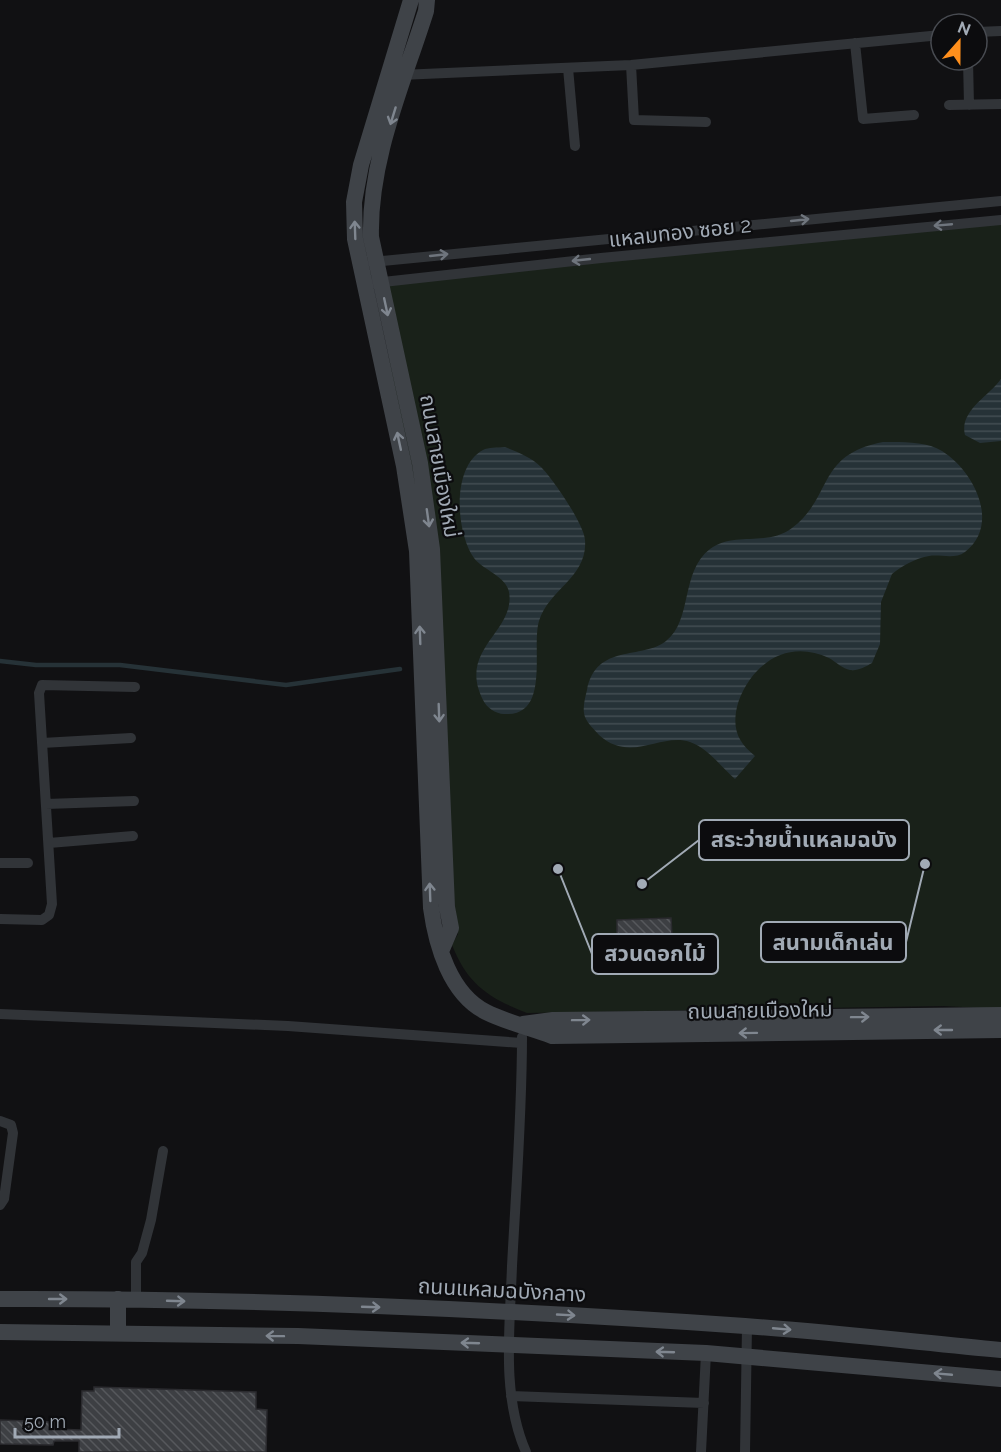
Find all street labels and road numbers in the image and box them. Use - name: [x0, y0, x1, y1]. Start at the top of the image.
- street label: แหลมทอง ซอย 2: [608, 212, 752, 252]
- street label: ถนนสายเมืองใหม่: [415, 392, 465, 540]
- street label: ถนนสายเมืองใหม่: [687, 996, 833, 1024]
- street label: ถนนแหลมฉบังกลาง: [417, 1273, 587, 1307]

